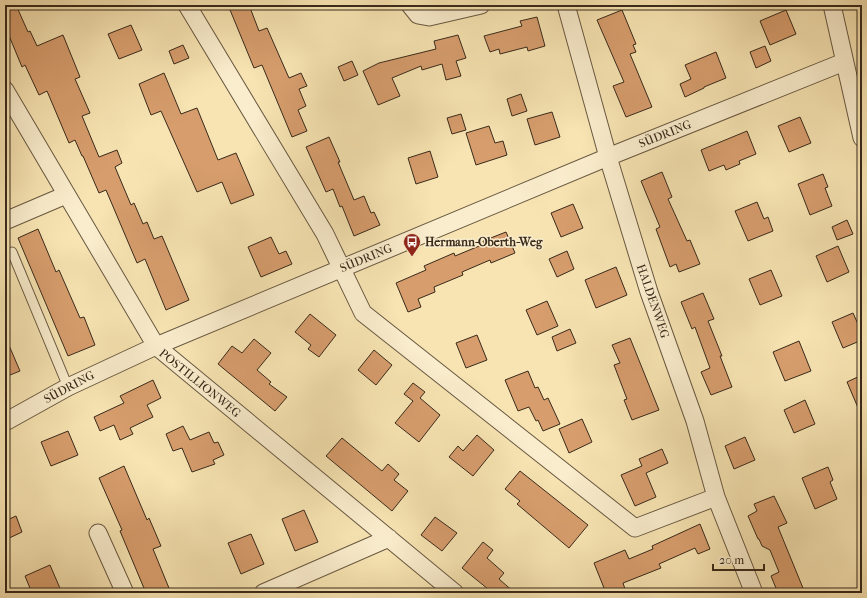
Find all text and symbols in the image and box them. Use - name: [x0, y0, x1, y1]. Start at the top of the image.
- street label: SÜDRING: [636, 116, 694, 151]
- bus stop icon: Hermann-Oberth-Weg: [402, 232, 422, 257]
- place label: Hermann-Oberth-Weg: [425, 235, 543, 250]
- street label: SÜDRING: [337, 240, 395, 275]
- street label: HALDENWEG: [634, 262, 672, 340]
- street label: POSTILLIONWEG: [156, 346, 244, 420]
- street label: SÜDRING: [41, 367, 97, 406]
- scale bar: [713, 546, 764, 572]
- text: 20 m: [719, 553, 744, 567]

